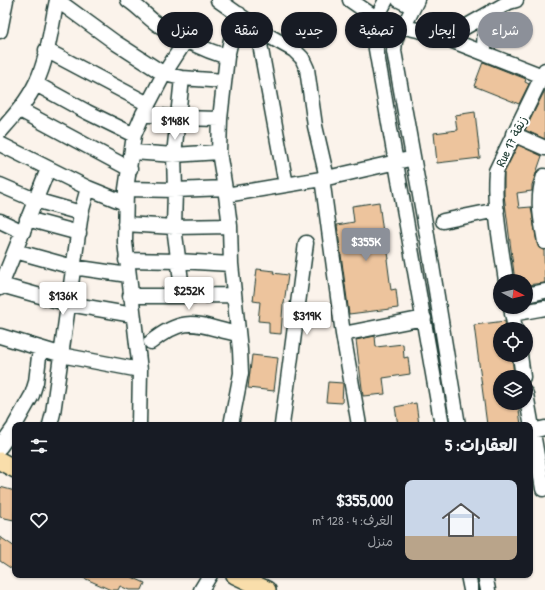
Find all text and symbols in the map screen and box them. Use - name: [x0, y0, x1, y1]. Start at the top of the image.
- chip: منزل: [157, 12, 213, 48]
- chip: شقة: [221, 12, 273, 48]
- chip: جديد: [281, 12, 337, 48]
- chip: تصفية: [345, 12, 407, 48]
- chip: إيجار: [415, 12, 470, 48]
- chip: شراء: [478, 12, 533, 48]
- pin: $148K: [147, 107, 203, 141]
- text: $148K: [161, 111, 189, 129]
- street label: Rue 17 زنقة: [491, 112, 531, 170]
- pin: $355K: [338, 228, 394, 262]
- text: $355K: [351, 232, 381, 250]
- north arrow: [493, 274, 533, 314]
- map controls: [493, 274, 533, 410]
- pin: $252K: [161, 277, 217, 311]
- text: $252K: [173, 281, 205, 299]
- pin: $136K: [35, 282, 91, 316]
- text: $136K: [48, 286, 78, 304]
- pin: $319K: [279, 302, 335, 336]
- text: $319K: [293, 306, 321, 324]
- button: locate: [493, 322, 533, 362]
- button: layers: [493, 370, 533, 410]
- text: العقارات: 5: [445, 433, 517, 456]
- icon: filters: [28, 435, 50, 457]
- text: $355,000: [336, 488, 393, 511]
- icon: home: [437, 496, 485, 544]
- icon: heart: [28, 509, 50, 531]
- text: الغرف: 4 · 128 m²: [312, 511, 393, 529]
- text: منزل: [367, 532, 393, 550]

